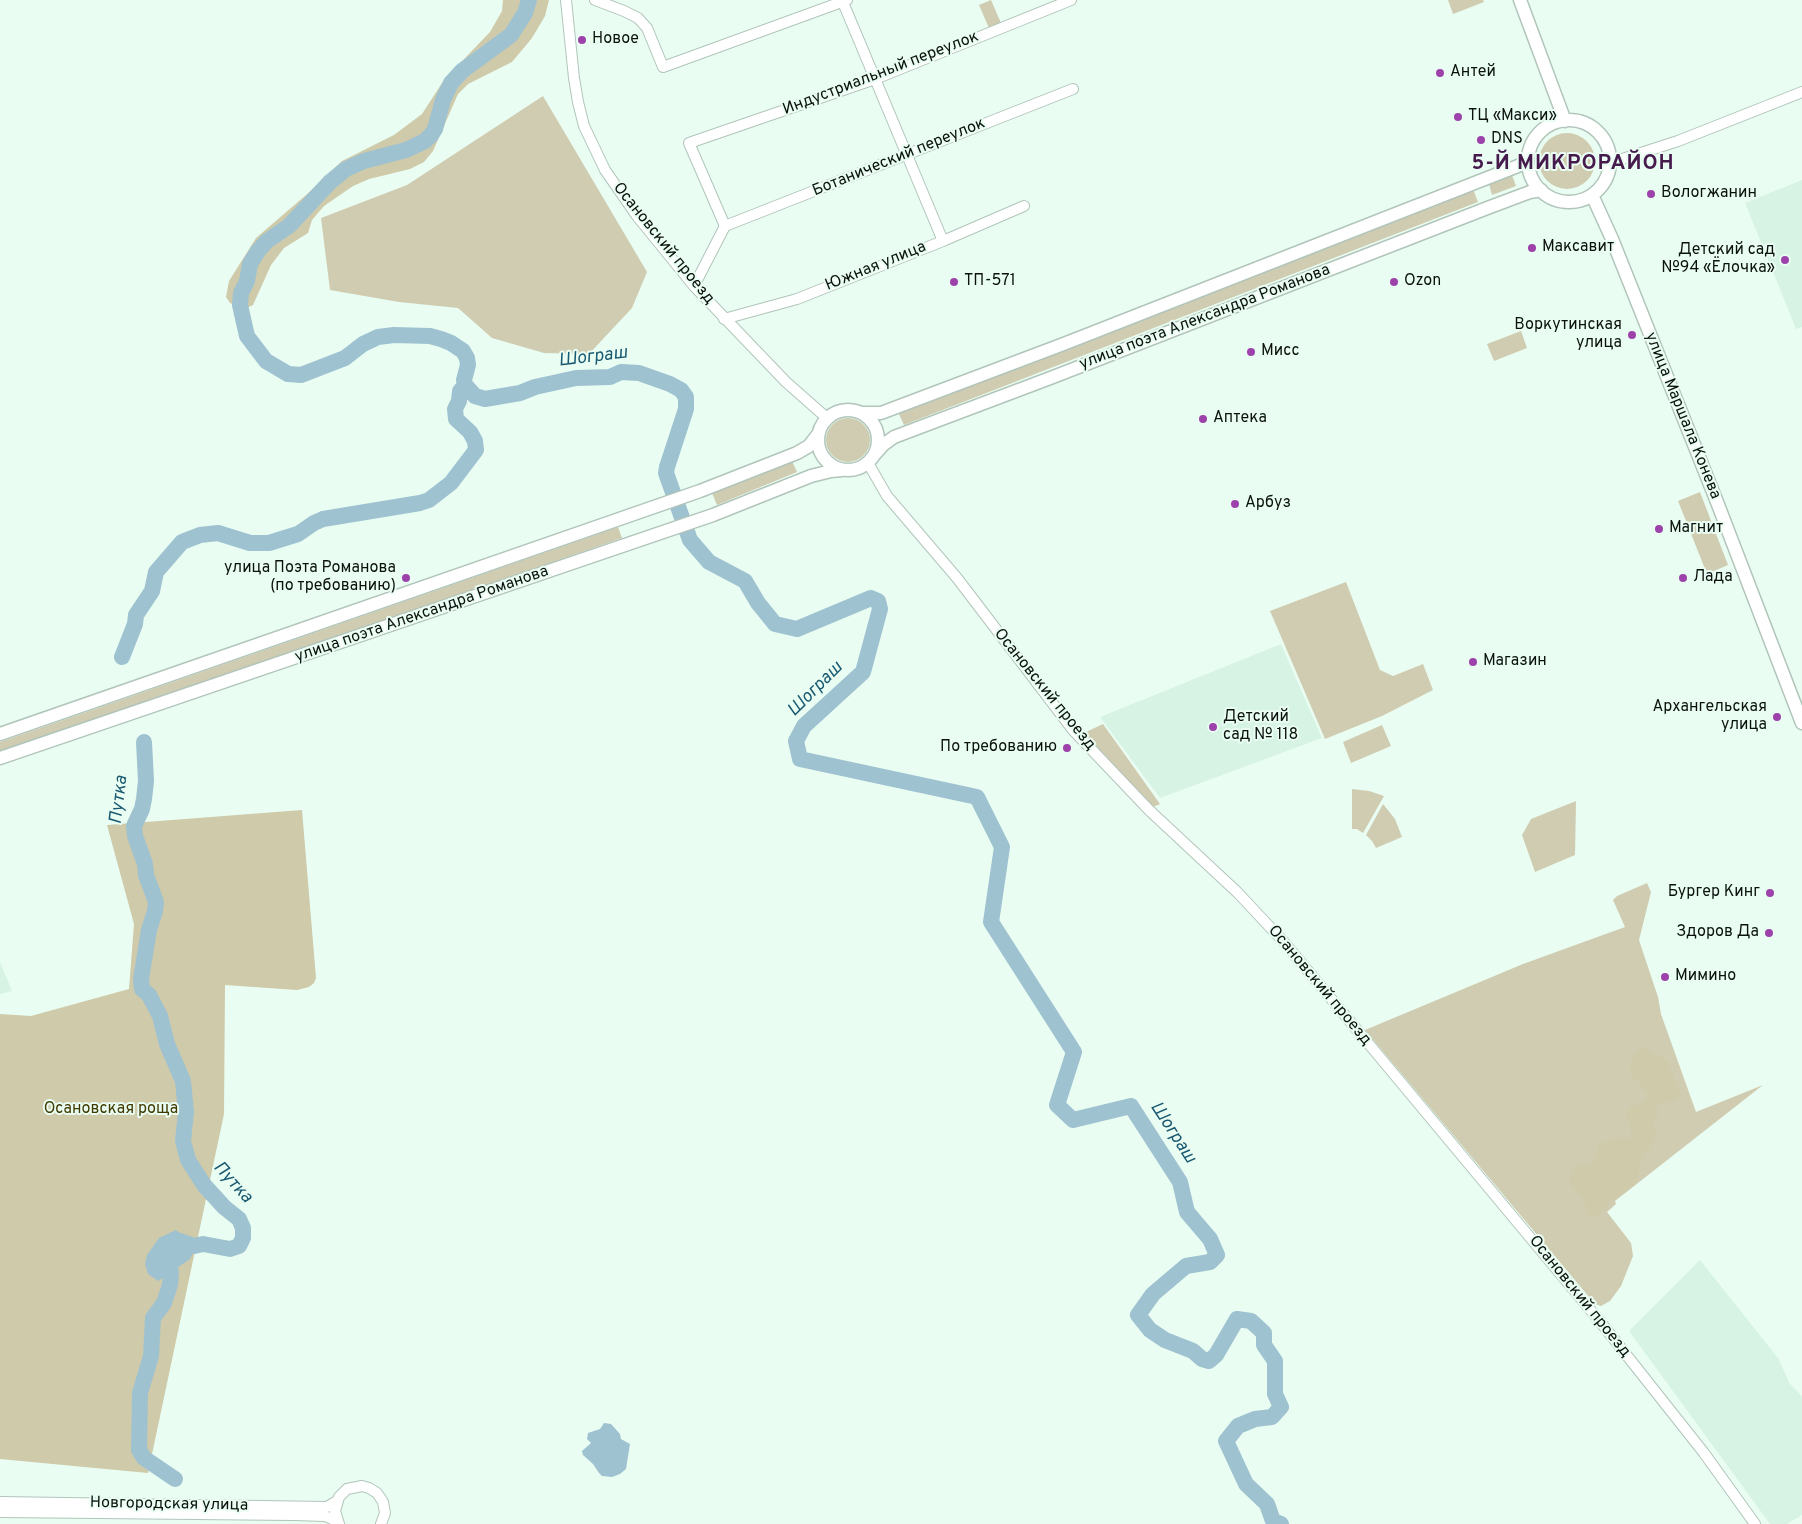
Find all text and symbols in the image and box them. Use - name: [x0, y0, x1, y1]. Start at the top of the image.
- street label: Индустриальный переулок: [780, 28, 982, 120]
- place label: Новое: [592, 30, 639, 50]
- marker: Новое: [576, 34, 588, 46]
- place label: Антей: [1450, 63, 1496, 83]
- marker: Антей: [1434, 67, 1446, 79]
- place label: ТЦ «Макси»: [1468, 107, 1557, 127]
- marker: ТЦ «Макси»: [1452, 111, 1464, 123]
- street label: Ботанический переулок: [810, 115, 988, 201]
- place label: DNS: [1491, 130, 1523, 150]
- marker: DNS: [1475, 134, 1487, 146]
- district label: 5-Й МИКРОРАЙОН: [1470, 152, 1676, 178]
- street label: Осановский проезд: [608, 179, 718, 309]
- place label: Вологжанин: [1661, 184, 1757, 204]
- marker: Вологжанин: [1645, 188, 1657, 200]
- street label: Южная улица: [823, 238, 929, 296]
- place label: Максавит: [1542, 238, 1614, 258]
- place label: Детский сад №94 «Ёлочка»: [1661, 241, 1775, 279]
- marker: Максавит: [1526, 242, 1538, 254]
- marker: Детский сад №94 «Ёлочка»: [1779, 254, 1791, 266]
- street label: улица поэта Александра Романова: [1077, 261, 1333, 375]
- place label: ТП-571: [964, 272, 1016, 292]
- place label: Ozon: [1404, 272, 1441, 292]
- marker: ТП-571: [948, 276, 960, 288]
- marker: Ozon: [1388, 276, 1400, 288]
- place label: Воркутинская улица: [1514, 316, 1622, 354]
- marker: Воркутинская улица: [1626, 329, 1638, 341]
- street label: улица Маршала Конева: [1640, 330, 1724, 502]
- place label: Мисс: [1261, 342, 1299, 362]
- water label: Шограш: [557, 343, 629, 373]
- marker: Мисс: [1245, 346, 1257, 358]
- place label: Аптека: [1213, 409, 1267, 429]
- marker: Аптека: [1197, 413, 1209, 425]
- place label: Арбуз: [1245, 494, 1291, 514]
- marker: Арбуз: [1229, 498, 1241, 510]
- place label: Магнит: [1669, 519, 1723, 539]
- marker: Магнит: [1653, 523, 1665, 535]
- place label: улица Поэта Романова (по требованию): [224, 559, 396, 597]
- street label: улица поэта Александра Романова: [293, 562, 551, 668]
- place label: Лада: [1693, 568, 1733, 588]
- marker: улица Поэта Романова (по требованию): [400, 572, 412, 584]
- marker: Лада: [1677, 572, 1689, 584]
- street label: Осановский проезд: [989, 625, 1099, 755]
- place label: Магазин: [1483, 652, 1547, 672]
- marker: Магазин: [1467, 656, 1479, 668]
- water label: Шограш: [784, 658, 848, 722]
- place label: Архангельская улица: [1652, 698, 1767, 736]
- place label: Детский сад № 118: [1223, 708, 1298, 746]
- marker: Архангельская улица: [1771, 711, 1783, 723]
- marker: Детский сад № 118: [1207, 721, 1219, 733]
- place label: По требованию: [940, 738, 1057, 758]
- marker: По требованию: [1061, 742, 1073, 754]
- water label: Путка: [106, 774, 134, 826]
- place label: Бургер Кинг: [1668, 883, 1760, 903]
- marker: Бургер Кинг: [1764, 887, 1776, 899]
- street label: Осановский проезд: [1263, 922, 1375, 1050]
- place label: Здоров Да: [1676, 923, 1759, 943]
- marker: Здоров Да: [1763, 927, 1775, 939]
- place label: Мимино: [1675, 967, 1736, 987]
- marker: Мимино: [1659, 971, 1671, 983]
- water label: Шограш: [1144, 1098, 1200, 1168]
- park label: Осановская роща: [44, 1100, 178, 1120]
- water label: Путка: [208, 1158, 256, 1208]
- street label: Осановский проезд: [1524, 1232, 1634, 1362]
- street label: Новгородская улица: [90, 1494, 248, 1516]

